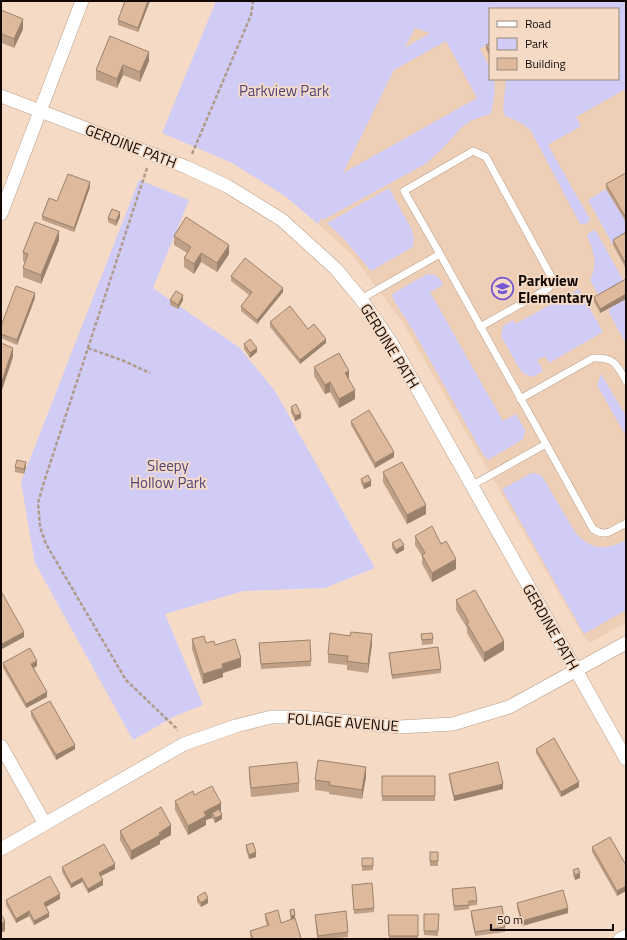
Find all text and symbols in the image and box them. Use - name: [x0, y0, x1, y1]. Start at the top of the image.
- legend: [489, 8, 619, 80]
- text: Road: [525, 14, 551, 33]
- text: Park: [525, 34, 548, 53]
- text: Building: [525, 54, 566, 73]
- park label: Parkview Park: [239, 79, 329, 102]
- street label: GERDINE PATH: [82, 118, 180, 174]
- place label: Parkview Elementary: [518, 269, 593, 309]
- school or university icon: Parkview Elementary: [489, 276, 515, 302]
- street label: GERDINE PATH: [355, 299, 425, 393]
- park label: Sleepy Hollow Park: [130, 454, 206, 494]
- street label: GERDINE PATH: [517, 579, 585, 675]
- street label: FOLIAGE AVENUE: [286, 707, 400, 737]
- scale bar: [491, 906, 613, 932]
- text: 50 m: [497, 910, 523, 929]

